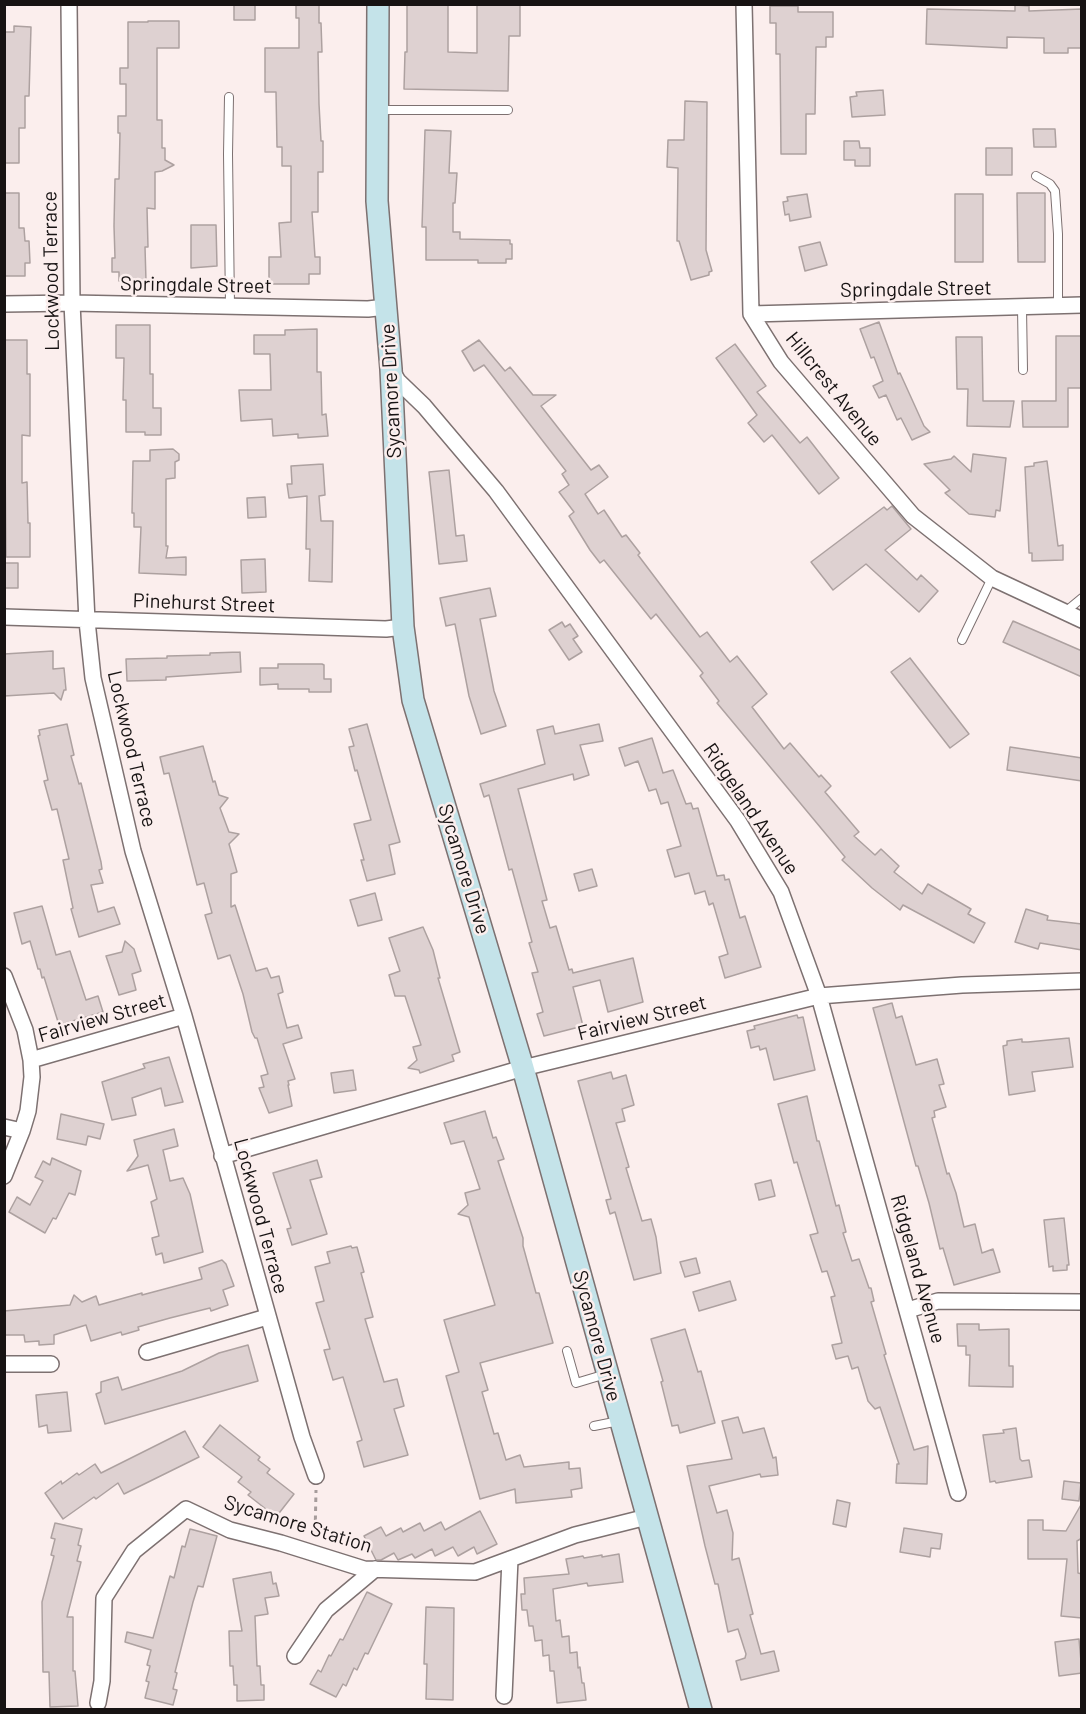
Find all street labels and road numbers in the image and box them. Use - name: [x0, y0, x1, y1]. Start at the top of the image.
- street label: Lockwood Terrace: [38, 191, 64, 351]
- street label: Springdale Street: [120, 272, 272, 298]
- street label: Springdale Street: [840, 276, 992, 302]
- street label: Sycamore Drive: [375, 323, 407, 459]
- street label: Hillcrest Avenue: [781, 327, 887, 451]
- street label: Pinehurst Street: [132, 589, 276, 617]
- street label: Lockwood Terrace: [102, 668, 162, 830]
- street label: Ridgeland Avenue: [698, 739, 804, 879]
- street label: Sycamore Drive: [433, 801, 495, 937]
- street label: Fairview Street: [35, 988, 169, 1048]
- street label: Fairview Street: [575, 990, 709, 1046]
- street label: Lockwood Terrace: [229, 1136, 293, 1296]
- street label: Ridgeland Avenue: [885, 1192, 951, 1346]
- street label: Sycamore Drive: [568, 1268, 626, 1404]
- street label: Sycamore Station: [221, 1490, 375, 1558]

